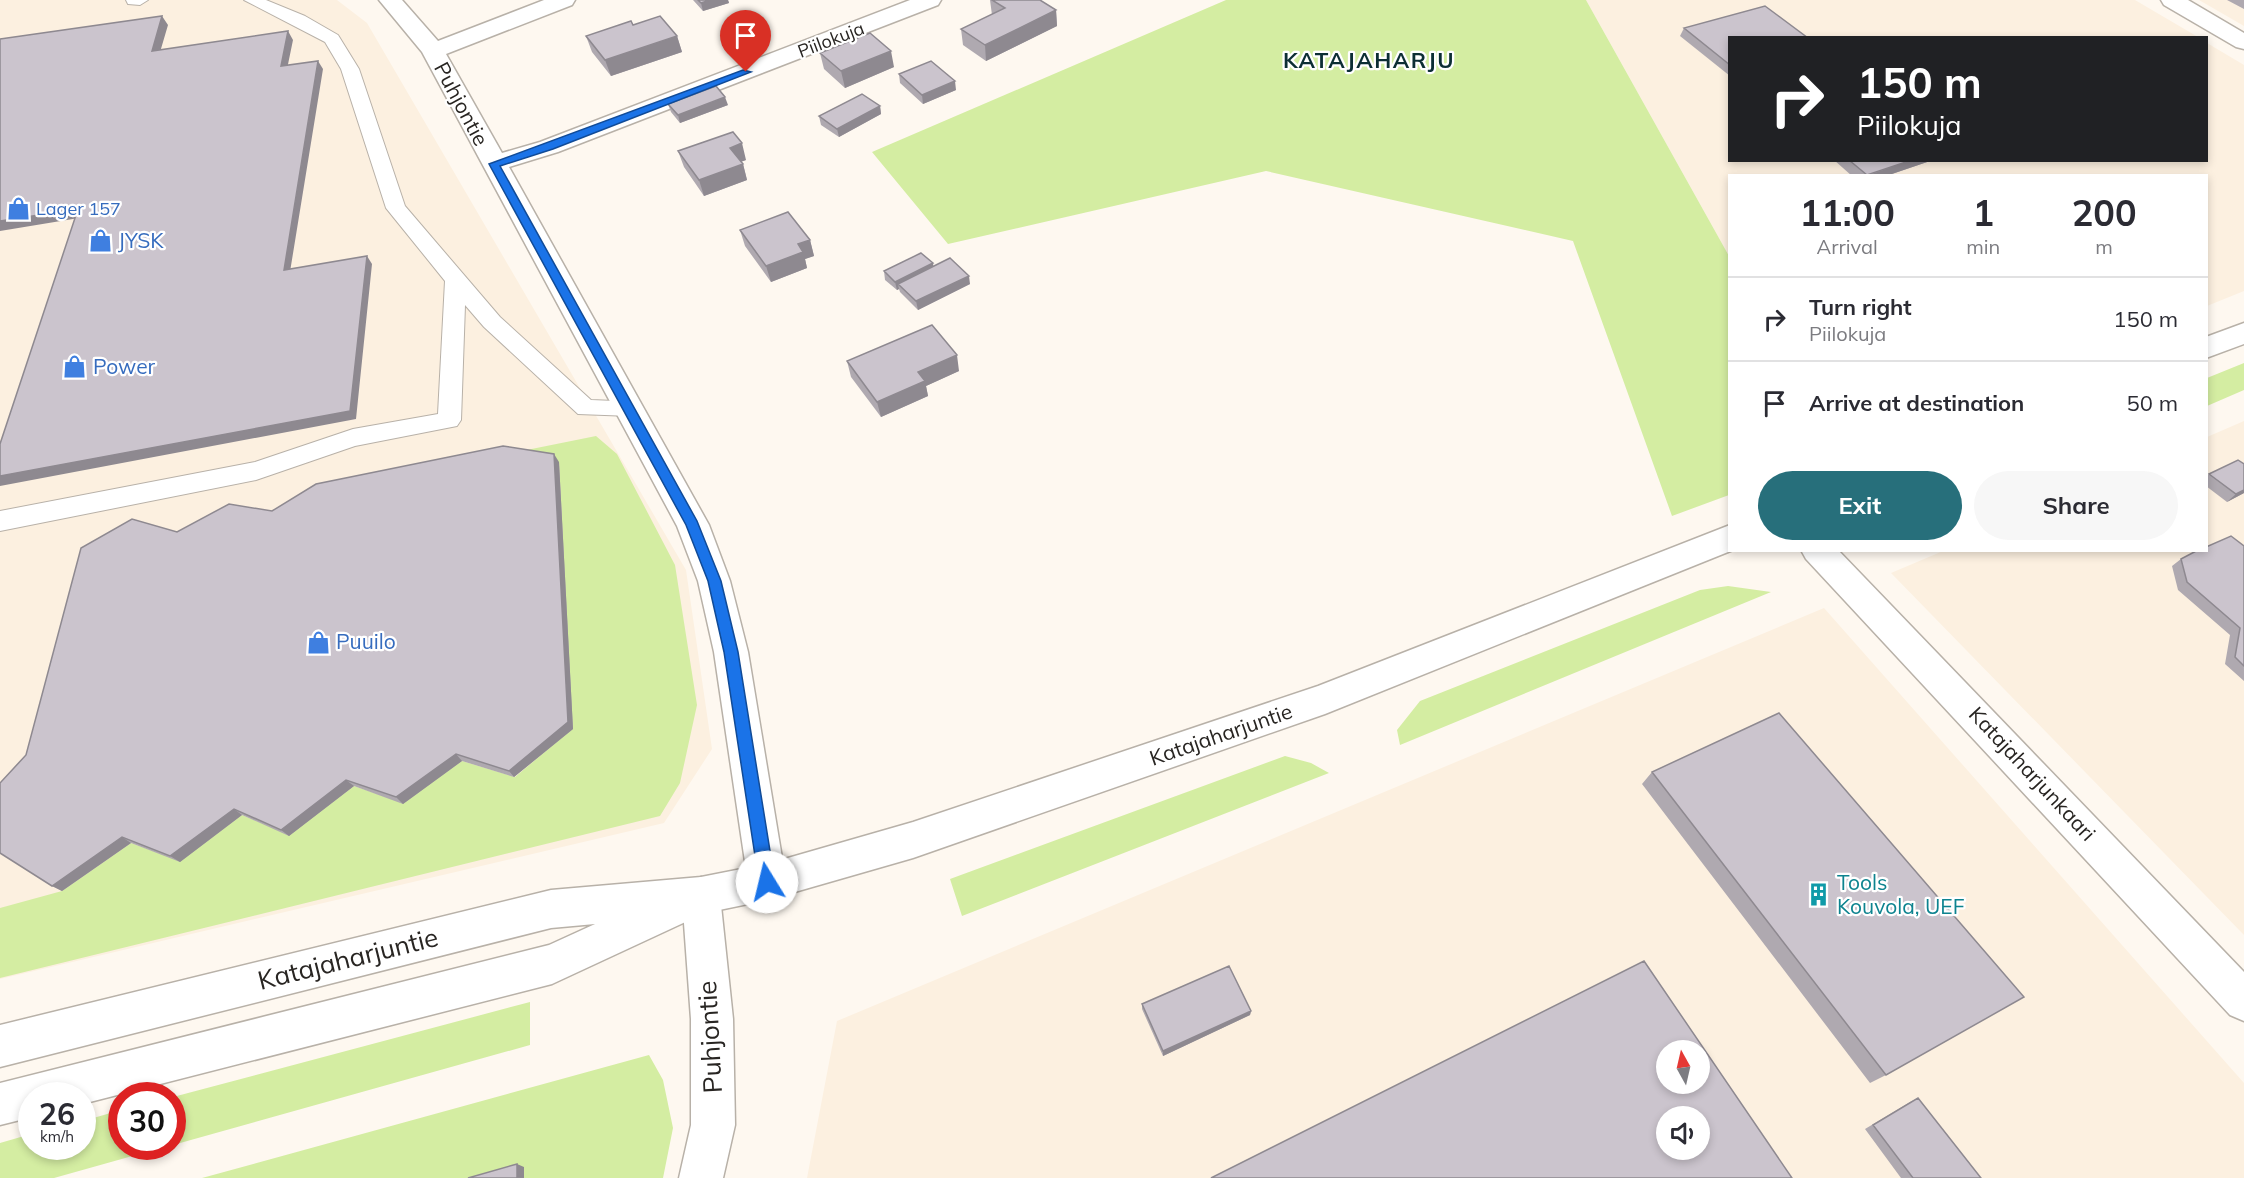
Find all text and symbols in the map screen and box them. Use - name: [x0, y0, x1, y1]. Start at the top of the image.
- pin: [720, 10, 771, 72]
- street label: Piilokuja: [794, 16, 867, 63]
- icon: arrive: [729, 19, 762, 52]
- district label: KATAJAHARJU: [1283, 46, 1455, 74]
- text: 150 m: [1857, 56, 1982, 109]
- street label: Puhjontie: [429, 57, 495, 150]
- icon: right: [1758, 60, 1836, 138]
- text: Piilokuja: [1857, 108, 1961, 142]
- text: 11:00: [1799, 190, 1895, 235]
- text: 1: [1972, 190, 1994, 235]
- text: 200: [2072, 190, 2137, 235]
- shop icon: Lager 157: [5, 196, 31, 222]
- place label: Lager 157: [36, 197, 121, 220]
- place label: JYSK: [118, 227, 164, 253]
- shop icon: JYSK: [87, 228, 113, 254]
- text: Arrival: [1817, 234, 1878, 259]
- text: min: [1966, 234, 2000, 259]
- text: m: [2095, 234, 2113, 259]
- text: Turn right: [1809, 293, 1912, 321]
- icon: right: [1758, 303, 1791, 336]
- text: 150 m: [2113, 305, 2178, 333]
- text: Piilokuja: [1809, 321, 1886, 346]
- place label: Power: [93, 353, 156, 379]
- shop icon: Power: [62, 354, 88, 380]
- icon: arrive: [1758, 387, 1791, 420]
- text: Arrive at destination: [1809, 389, 2024, 417]
- text: 50 m: [2127, 389, 2178, 417]
- button: Exit: [1758, 471, 1962, 540]
- button: Share: [1974, 471, 2178, 540]
- place label: Puuilo: [336, 628, 396, 654]
- shop icon: Puuilo: [305, 629, 331, 655]
- street label: Katajaharjuntie: [1146, 697, 1295, 771]
- street label: Katajaharjunkaari: [1964, 701, 2102, 846]
- position arrow: [735, 850, 799, 914]
- place label: Tools Kouvola, UEF: [1837, 869, 1965, 919]
- building icon: Tools Kouvola, UEF: [1806, 882, 1832, 908]
- street label: Katajaharjuntie: [254, 920, 441, 997]
- street label: Puhjontie: [690, 980, 729, 1094]
- north arrow: [1656, 1040, 1710, 1094]
- map controls: [1656, 1040, 1710, 1160]
- speed limit sign: 30: [108, 1082, 186, 1160]
- text: 26: [39, 1095, 75, 1133]
- button: sound: [1656, 1106, 1710, 1160]
- text: km/h: [40, 1127, 74, 1146]

